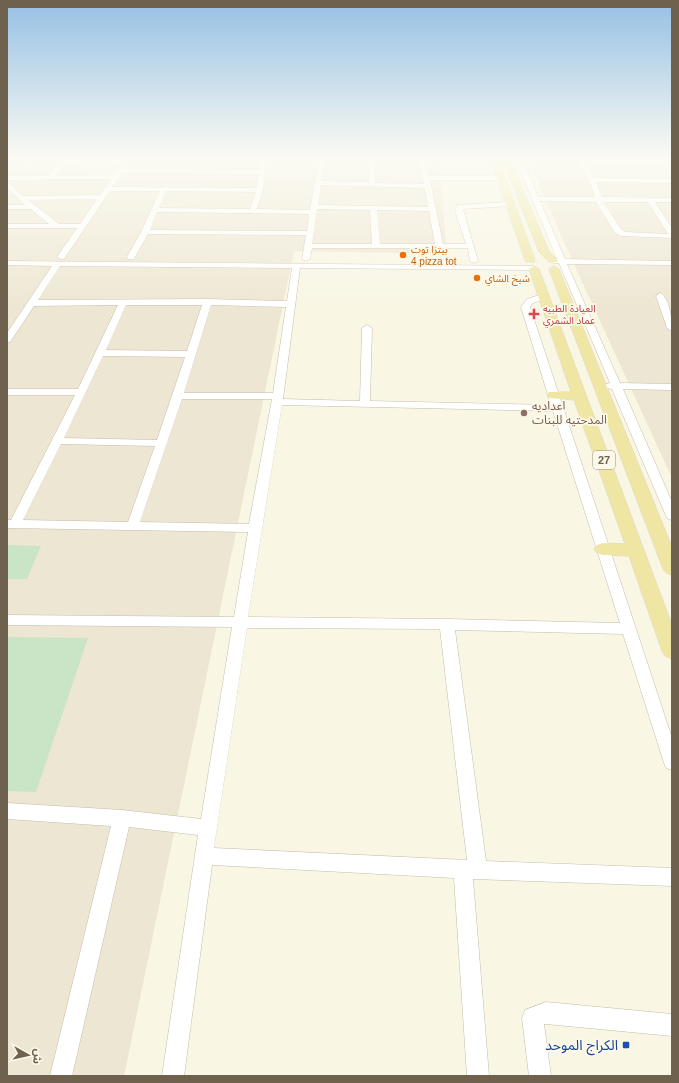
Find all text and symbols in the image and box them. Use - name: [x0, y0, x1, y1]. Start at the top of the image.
- place label: بيتزا توت 4 pizza tot: [411, 244, 457, 267]
- marker: بيتزا توت 4 pizza tot: [398, 250, 408, 260]
- marker: شيخ الشاي: [472, 273, 482, 283]
- place label: شيخ الشاي: [485, 273, 530, 286]
- place label: العيادة الطبيه عماد الشمري: [543, 303, 596, 328]
- marker: العيادة الطبيه عماد الشمري: [528, 308, 540, 320]
- place label: اعداديه المدحتيه للبنات: [532, 399, 607, 427]
- marker: اعداديه المدحتيه للبنات: [519, 408, 529, 418]
- road number: 27: [593, 451, 615, 469]
- north arrow: [8, 1035, 48, 1075]
- place label: الكراج الموحد: [545, 1037, 618, 1056]
- marker: الكراج الموحد: [621, 1040, 631, 1050]
- text: ش: [30, 1048, 45, 1065]

